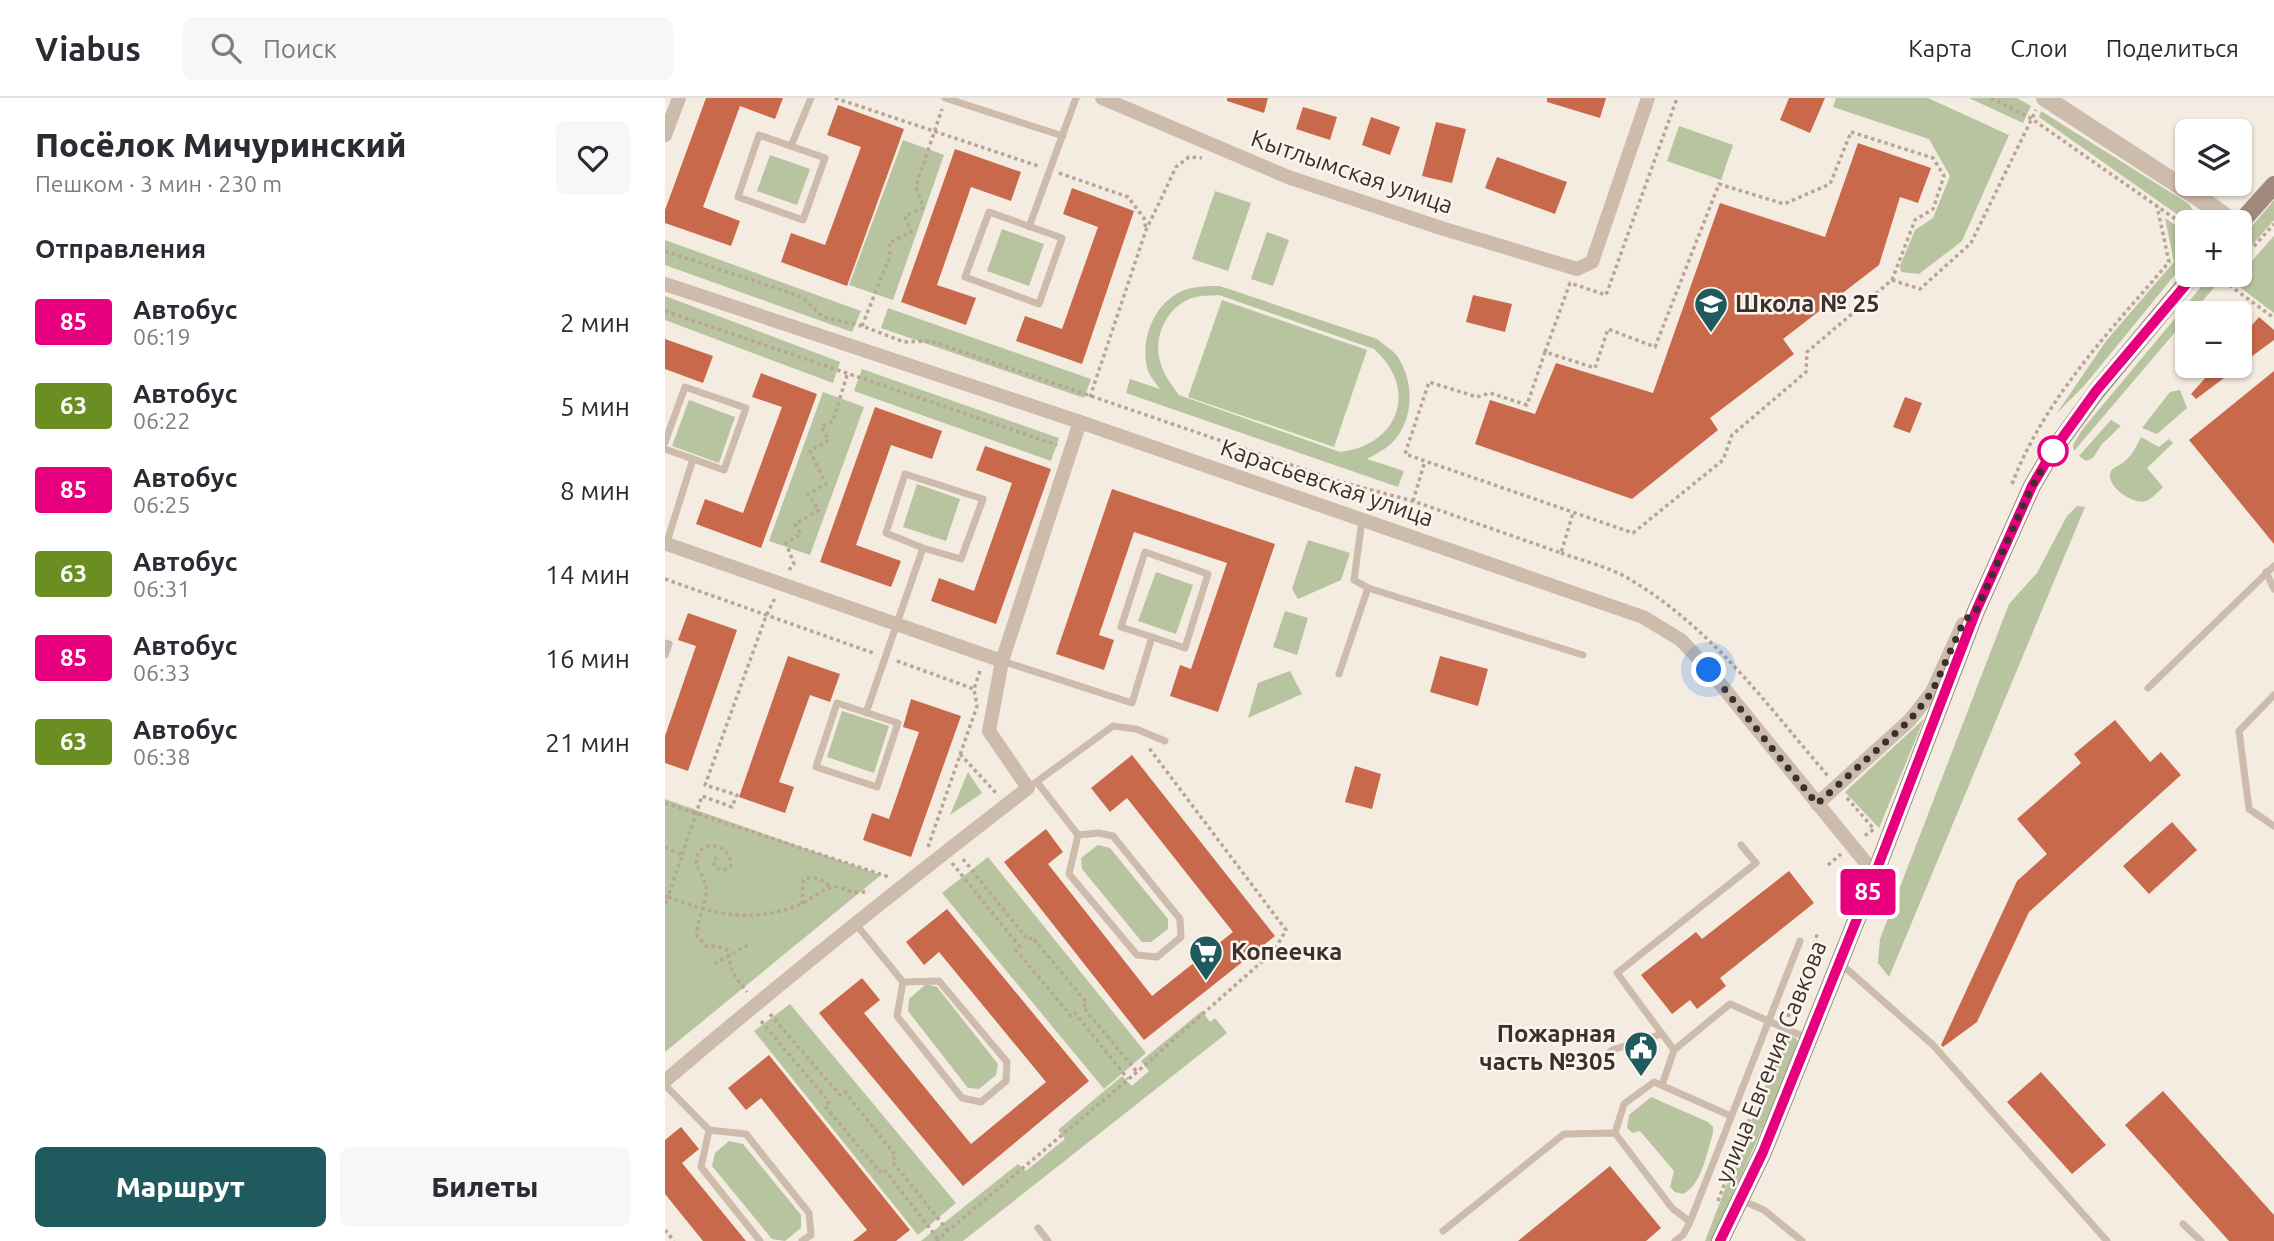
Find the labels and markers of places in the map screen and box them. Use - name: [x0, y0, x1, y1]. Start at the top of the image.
- school or university icon: Школа № 25: [1692, 285, 1730, 334]
- place label: Школа № 25: [1735, 290, 1880, 317]
- unlabelled marker: [2038, 436, 2068, 466]
- supermarket icon: Копеечка: [1187, 933, 1225, 982]
- place label: Копеечка: [1231, 938, 1342, 965]
- place label: Пожарная часть №305: [1479, 1020, 1616, 1075]
- public building icon: Пожарная часть №305: [1622, 1029, 1660, 1078]

